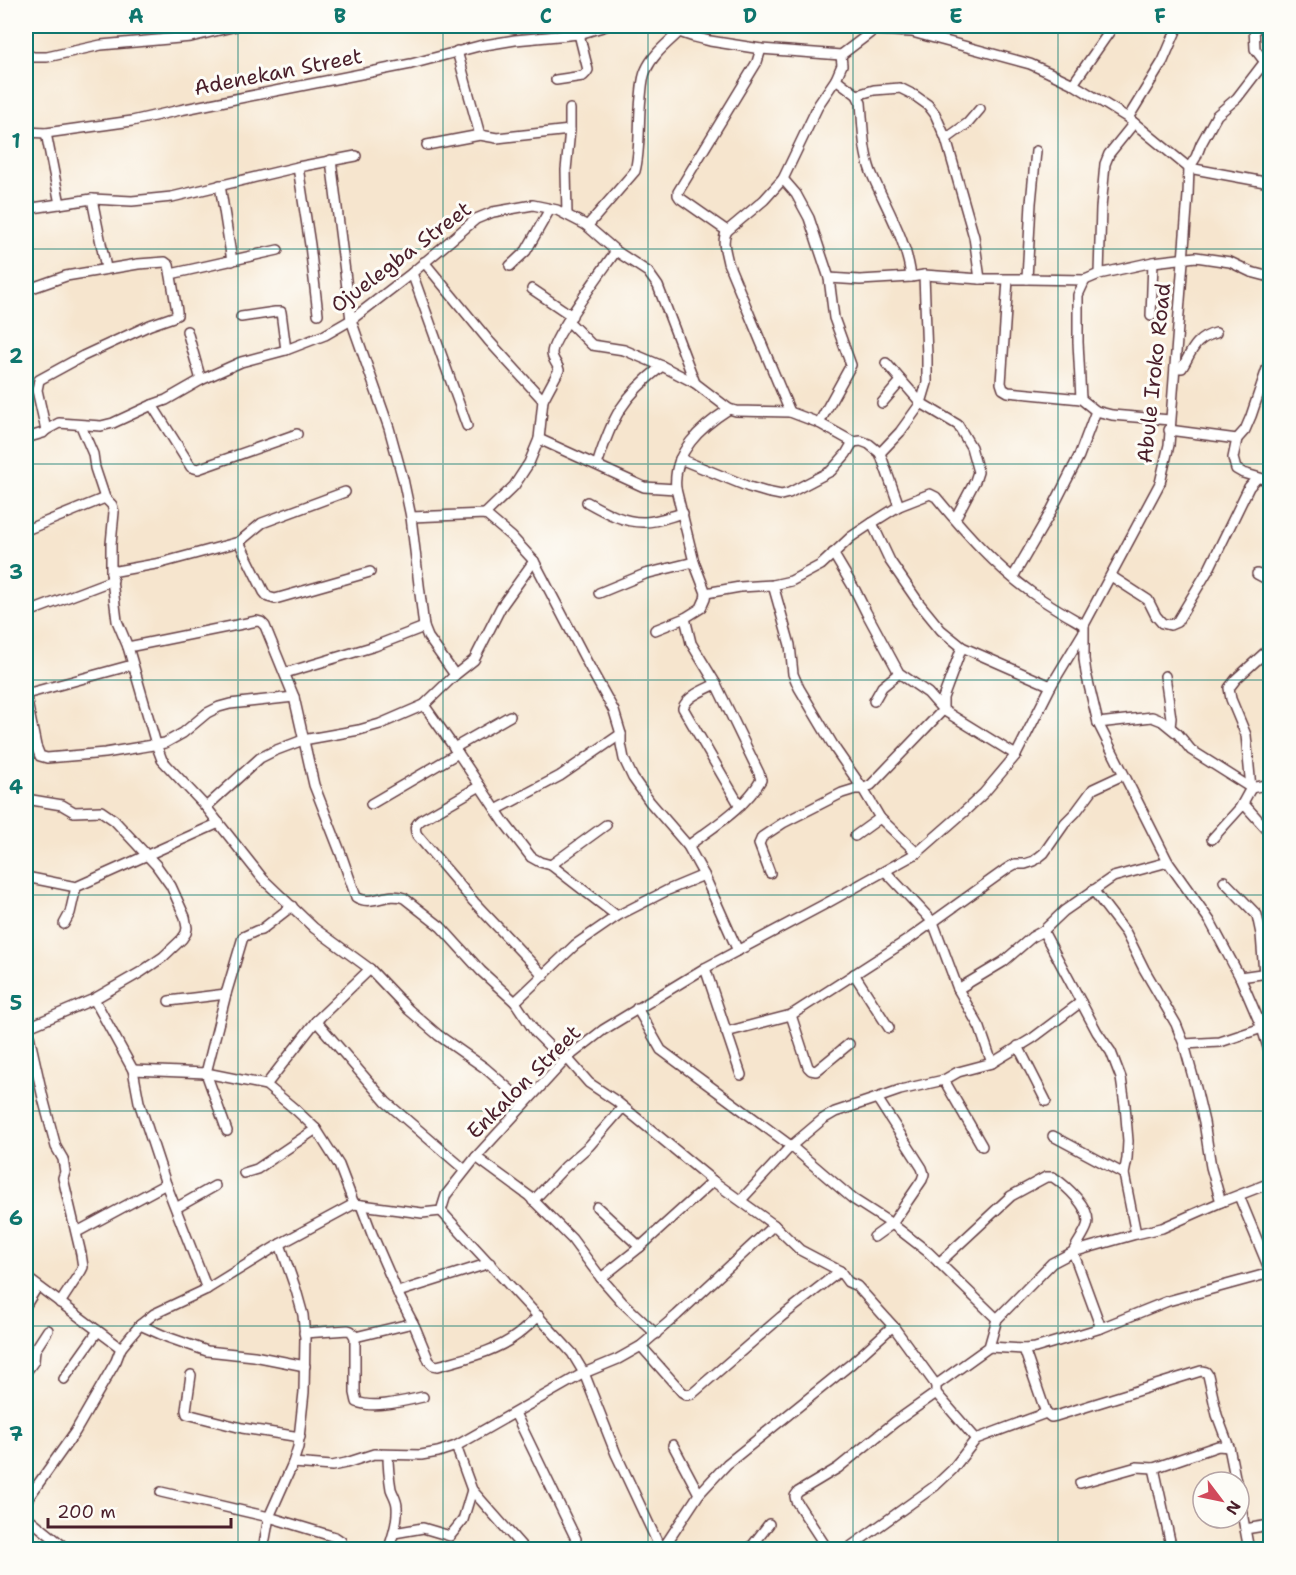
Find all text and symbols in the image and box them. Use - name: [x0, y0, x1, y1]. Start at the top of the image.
- text: A: [128, 3, 144, 29]
- text: B: [334, 3, 346, 29]
- text: C: [540, 3, 552, 29]
- text: D: [743, 3, 757, 29]
- text: E: [949, 3, 963, 29]
- text: F: [1154, 3, 1166, 29]
- street label: Adenekan Street: [191, 42, 365, 102]
- text: 1: [11, 128, 21, 154]
- street label: Ojuelegba Street: [325, 195, 477, 319]
- street label: Abule Iroko Road: [1131, 282, 1177, 464]
- text: 2: [9, 343, 23, 369]
- text: 3: [9, 559, 23, 585]
- text: 4: [9, 774, 23, 800]
- text: 5: [10, 990, 22, 1016]
- street label: Enkalon Street: [461, 1019, 587, 1145]
- text: 6: [9, 1205, 23, 1231]
- text: 7: [9, 1421, 23, 1447]
- north arrow: [1191, 1470, 1251, 1530]
- scale bar: [48, 1491, 231, 1529]
- text: N: [1221, 1497, 1246, 1519]
- text: 200 m: [57, 1500, 116, 1524]

